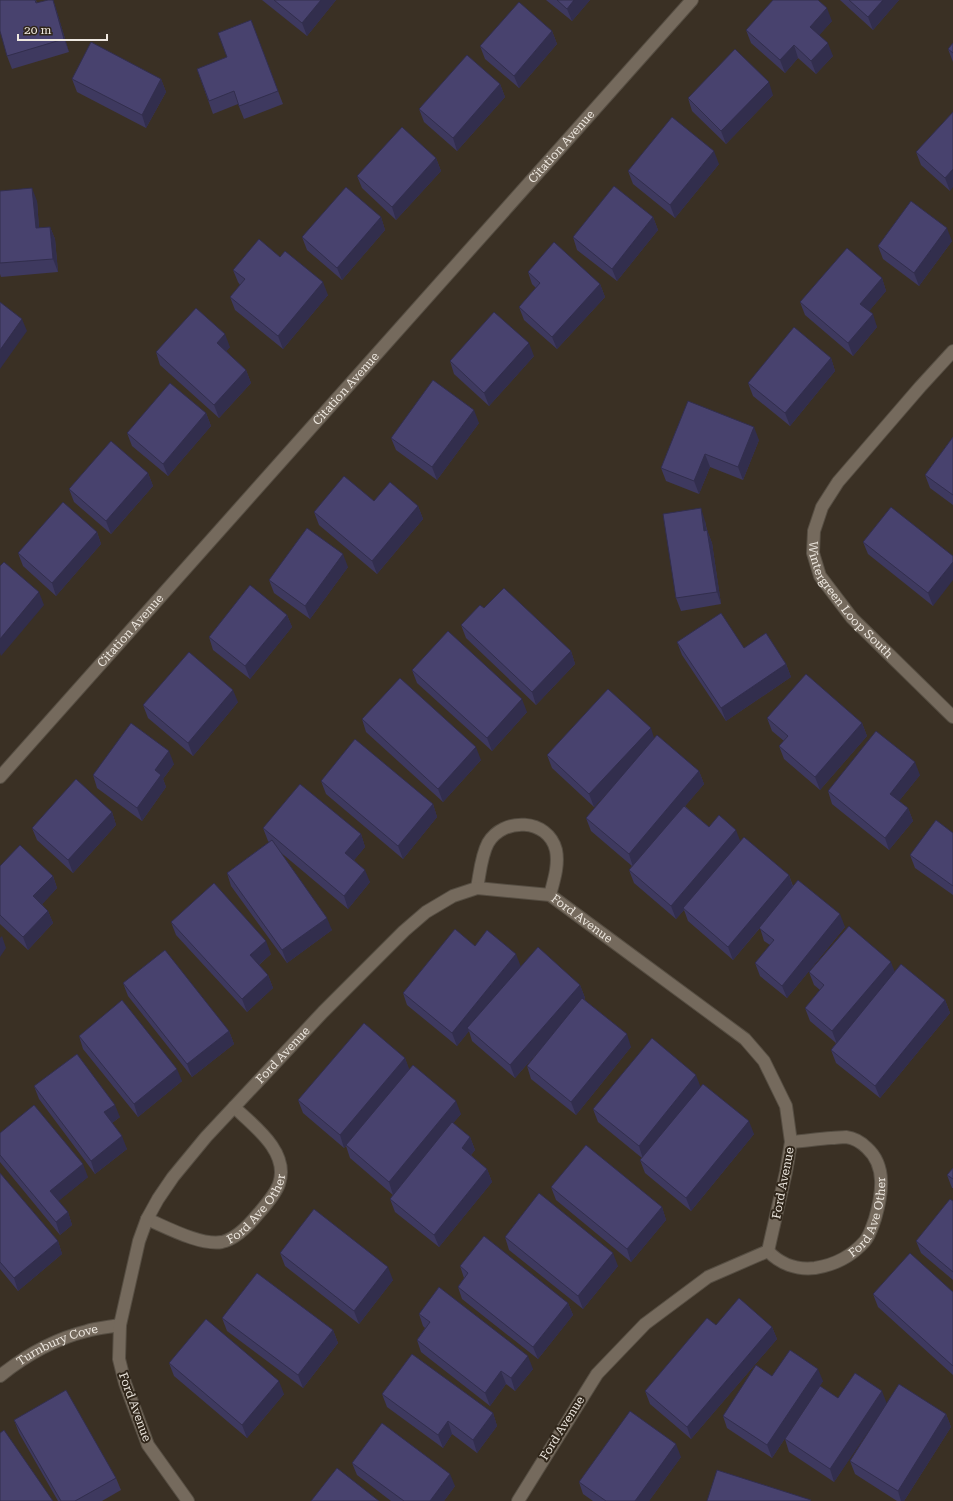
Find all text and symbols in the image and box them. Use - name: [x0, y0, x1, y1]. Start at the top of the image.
- scale bar: [18, 16, 107, 42]
- text: 20 m: [24, 23, 51, 37]
- street label: Citation Avenue: [525, 107, 598, 186]
- street label: Citation Avenue: [310, 349, 382, 428]
- street label: Wintergreen Loop South: [806, 541, 896, 661]
- street label: Citation Avenue: [94, 591, 167, 670]
- street label: Ford Avenue: [548, 891, 616, 946]
- street label: Ford Avenue: [253, 1023, 313, 1086]
- street label: Ford Avenue: [769, 1146, 797, 1220]
- street label: Ford Ave Other: [224, 1173, 288, 1247]
- street label: Ford Ave Other: [846, 1176, 888, 1260]
- street label: Turnbury Cove: [14, 1322, 99, 1369]
- street label: Ford Avenue: [116, 1370, 154, 1444]
- street label: Ford Avenue: [537, 1393, 587, 1462]

